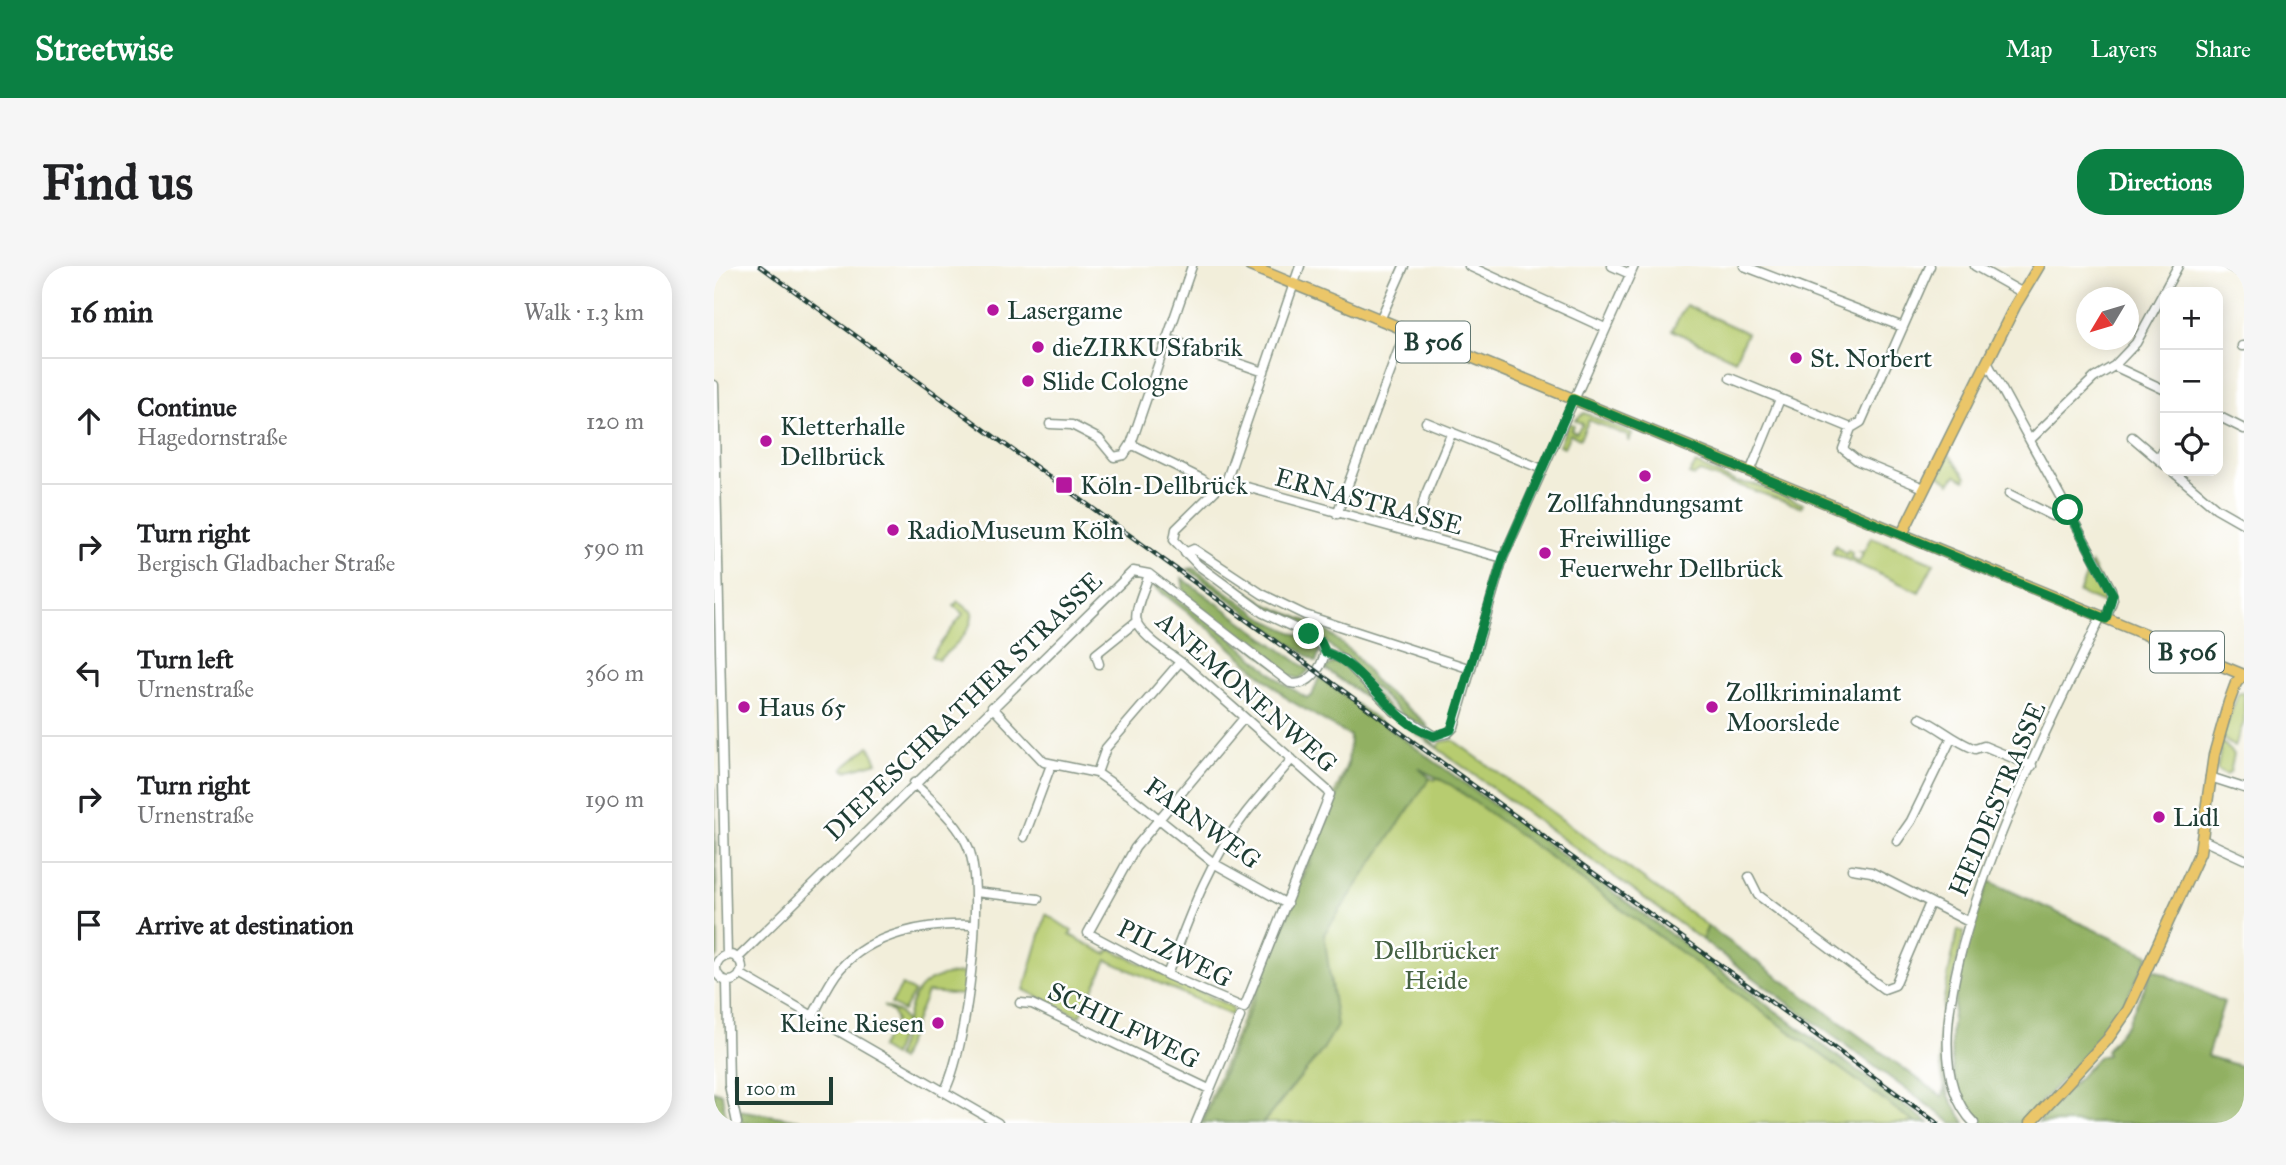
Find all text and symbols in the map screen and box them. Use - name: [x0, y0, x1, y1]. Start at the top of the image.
- text: Streetwise: [35, 29, 173, 69]
- text: Map: [2006, 34, 2053, 64]
- text: Layers: [2091, 34, 2157, 64]
- text: Share: [2195, 34, 2251, 64]
- button: Directions: [2077, 149, 2244, 215]
- text: Find us: [42, 153, 193, 212]
- north arrow: [2076, 287, 2139, 350]
- map controls: [2160, 287, 2223, 476]
- button: +: [2160, 287, 2223, 350]
- text: 16 min: [70, 294, 153, 330]
- place label: Lasergame: [1007, 294, 1123, 326]
- text: Walk · 1.3 km: [524, 298, 644, 326]
- marker: Lasergame: [985, 302, 1001, 318]
- road number: B 506: [1396, 322, 1470, 362]
- place label: dieZIRKUSfabrik: [1052, 331, 1244, 363]
- marker: dieZIRKUSfabrik: [1030, 339, 1046, 355]
- place label: St. Norbert: [1810, 342, 1932, 374]
- marker: St. Norbert: [1788, 350, 1804, 366]
- button: −: [2160, 350, 2223, 413]
- place label: Slide Cologne: [1042, 365, 1189, 397]
- marker: Slide Cologne: [1020, 373, 1036, 389]
- text: Continue: [137, 391, 237, 423]
- icon: ahead: [70, 402, 108, 440]
- text: 120 m: [586, 407, 644, 435]
- place label: Kletterhalle Dellbrück: [780, 410, 905, 472]
- button: locate: [2160, 413, 2223, 476]
- text: Hagedornstraße: [137, 423, 288, 451]
- marker: Kletterhalle Dellbrück: [758, 433, 774, 449]
- street label: ERNASTRASSE: [1271, 461, 1467, 541]
- marker: Zollfahndungsamt: [1637, 468, 1653, 484]
- place label: Köln-Dellbrück: [1080, 469, 1249, 501]
- marker: Köln-Dellbrück: [1054, 475, 1074, 495]
- place label: Zollfahndungsamt: [1547, 487, 1743, 519]
- route start: [2052, 494, 2083, 525]
- place label: RadioMuseum Köln: [907, 514, 1124, 546]
- text: Turn right: [137, 517, 250, 549]
- marker: RadioMuseum Köln: [885, 522, 901, 538]
- place label: Freiwillige Feuerwehr Dellbrück: [1559, 522, 1784, 584]
- icon: right: [70, 528, 108, 566]
- text: 590 m: [583, 533, 644, 561]
- marker: Freiwillige Feuerwehr Dellbrück: [1537, 545, 1553, 561]
- text: Bergisch Gladbacher Straße: [137, 549, 395, 577]
- street label: DIEPESCHRATHER STRASSE: [817, 565, 1109, 847]
- street label: ANEMONENWEG: [1149, 604, 1344, 779]
- route end: [1293, 618, 1324, 649]
- road number: B 506: [2150, 632, 2224, 673]
- text: Turn left: [137, 643, 233, 675]
- icon: left: [70, 654, 108, 692]
- text: 360 m: [585, 659, 644, 687]
- text: Urnenstraße: [137, 675, 254, 703]
- place label: Zollkriminalamt Moorslede: [1726, 676, 1901, 738]
- place label: Haus 65: [758, 691, 846, 723]
- street label: HEIDESTRASSE: [1942, 697, 2052, 901]
- marker: Haus 65: [736, 699, 752, 715]
- marker: Zollkriminalamt Moorslede: [1704, 699, 1720, 715]
- text: Turn right: [137, 769, 250, 801]
- street label: FARNWEG: [1139, 770, 1267, 876]
- icon: right: [70, 780, 108, 818]
- text: 190 m: [585, 785, 644, 813]
- text: Urnenstraße: [137, 801, 254, 829]
- place label: Lidl: [2173, 801, 2219, 833]
- marker: Lidl: [2151, 809, 2167, 825]
- icon: arrive: [70, 906, 108, 944]
- text: Arrive at destination: [137, 909, 354, 941]
- street label: PILZWEG: [1112, 912, 1238, 994]
- park label: Dellbrücker Heide: [1373, 934, 1499, 996]
- street label: SCHILFWEG: [1043, 974, 1205, 1076]
- place label: Kleine Riesen: [780, 1007, 924, 1039]
- marker: Kleine Riesen: [930, 1015, 946, 1031]
- scale bar: [735, 1074, 833, 1106]
- text: 100 m: [746, 1077, 796, 1100]

